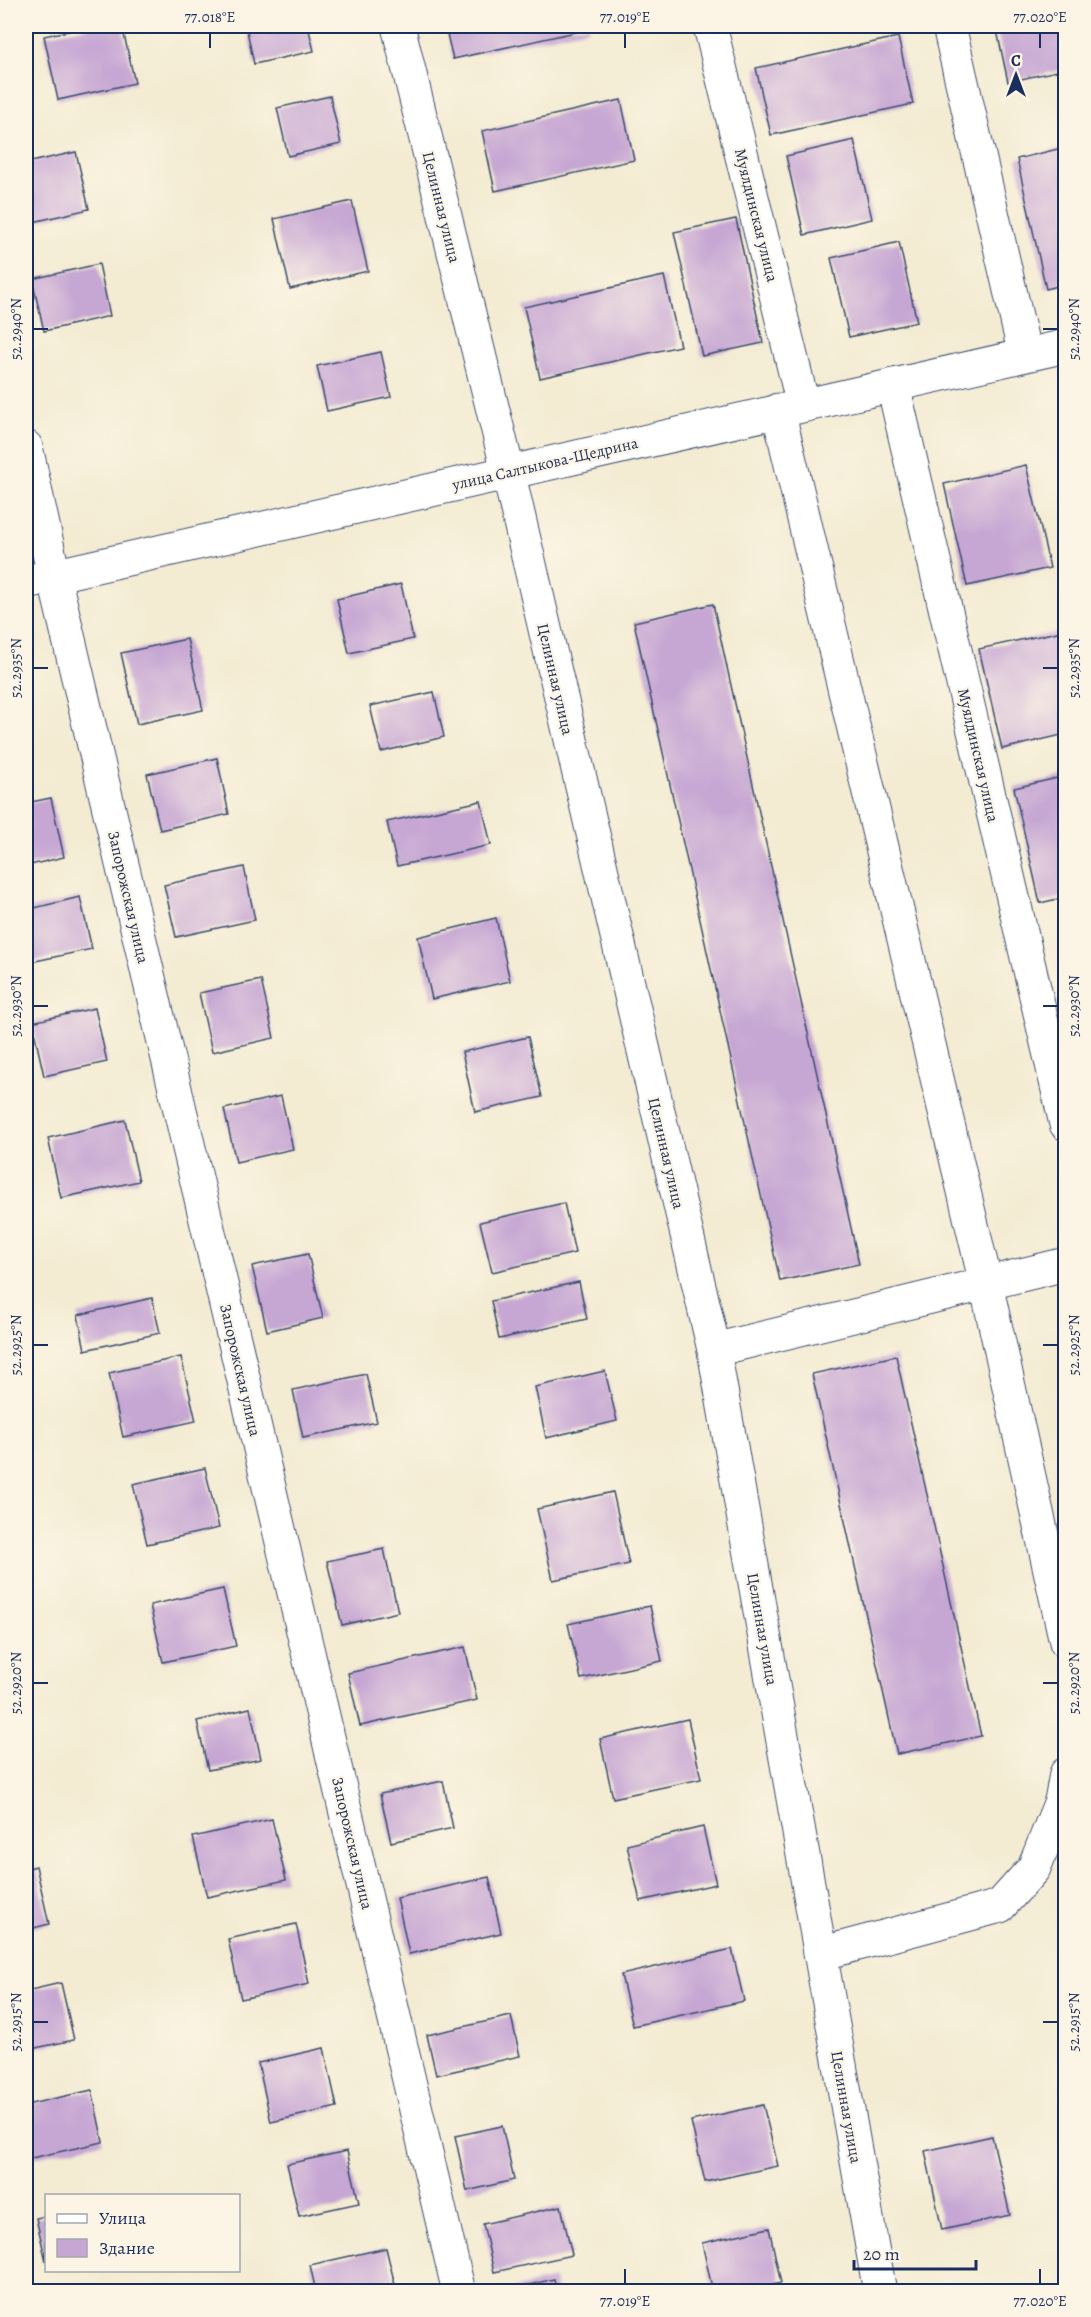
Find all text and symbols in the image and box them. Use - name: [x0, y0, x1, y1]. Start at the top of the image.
- text: 77.018°E: [185, 7, 235, 27]
- text: 77.019°E: [600, 7, 650, 27]
- text: 77.020°E: [1013, 7, 1067, 27]
- north arrow: [986, 45, 1046, 105]
- text: С: [1011, 50, 1021, 72]
- street label: Муялдинская улица: [729, 146, 783, 285]
- street label: Целинная улица: [417, 149, 466, 266]
- text: 52.2940°N: [6, 298, 26, 360]
- text: 52.2940°N: [1064, 298, 1084, 360]
- street label: улица Салтыкова-Щедрина: [449, 432, 641, 496]
- street label: Целинная улица: [532, 621, 579, 738]
- text: 52.2935°N: [6, 638, 26, 698]
- text: 52.2935°N: [1064, 638, 1084, 698]
- street label: Муялдинская улица: [952, 686, 1004, 825]
- street label: Запорожская улица: [102, 829, 154, 966]
- text: 52.2930°N: [6, 975, 26, 1037]
- text: 52.2930°N: [1064, 975, 1084, 1037]
- street label: Целинная улица: [643, 1095, 690, 1212]
- street label: Запорожская улица: [214, 1302, 266, 1439]
- text: 52.2925°N: [6, 1314, 26, 1376]
- text: 52.2925°N: [1064, 1314, 1084, 1376]
- street label: Целинная улица: [741, 1571, 783, 1688]
- text: 52.2920°N: [6, 1652, 26, 1714]
- text: 52.2920°N: [1064, 1652, 1084, 1714]
- street label: Запорожская улица: [326, 1775, 378, 1912]
- text: 52.2915°N: [6, 1992, 26, 2052]
- text: 52.2915°N: [1064, 1992, 1084, 2052]
- street label: Целинная улица: [825, 2049, 867, 2166]
- legend: [45, 2194, 240, 2272]
- text: Улица: [99, 2206, 147, 2230]
- scale bar: [854, 2233, 976, 2271]
- text: Здание: [99, 2236, 155, 2260]
- text: 20 m: [863, 2242, 900, 2266]
- text: 77.019°E: [600, 2291, 650, 2311]
- text: 77.020°E: [1013, 2291, 1067, 2311]

